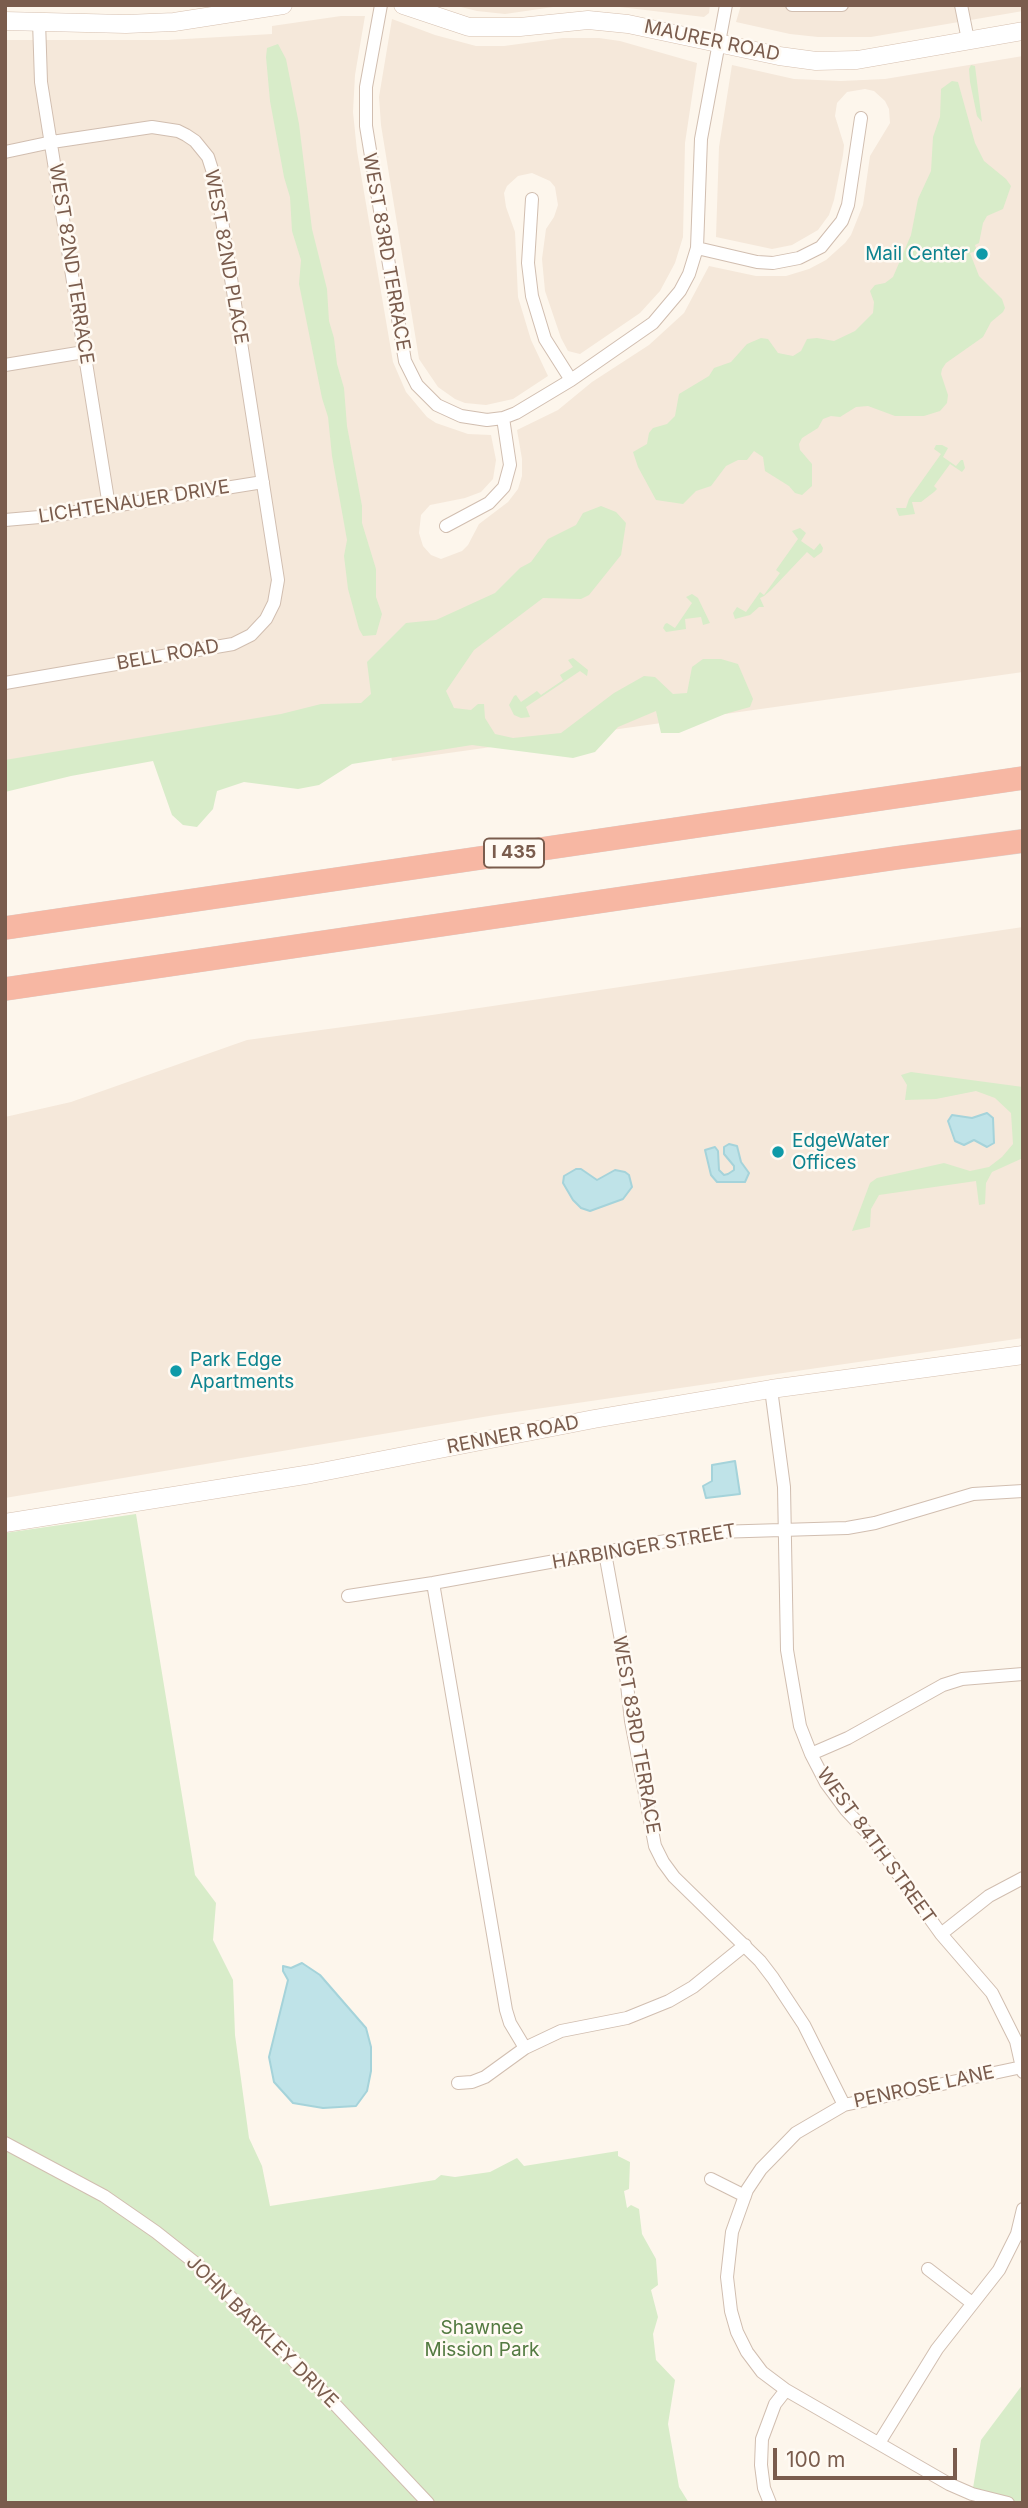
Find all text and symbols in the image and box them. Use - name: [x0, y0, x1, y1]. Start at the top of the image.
- street label: MAURER ROAD: [642, 15, 782, 67]
- street label: WEST 83RD TERRACE: [357, 151, 415, 353]
- street label: WEST 82ND TERRACE: [44, 162, 98, 366]
- street label: WEST 82ND PLACE: [199, 168, 253, 346]
- place label: Mail Center: [865, 243, 968, 265]
- marker: Mail Center: [974, 246, 990, 262]
- street label: LICHTENAUER DRIVE: [37, 476, 231, 528]
- street label: BELL ROAD: [115, 635, 221, 675]
- road number: I 435: [484, 838, 544, 868]
- place label: EdgeWater Offices: [792, 1130, 890, 1174]
- marker: EdgeWater Offices: [770, 1144, 786, 1160]
- place label: Park Edge Apartments: [190, 1349, 294, 1393]
- marker: Park Edge Apartments: [168, 1363, 184, 1379]
- street label: RENNER ROAD: [445, 1411, 581, 1459]
- street label: HARBINGER STREET: [550, 1520, 738, 1574]
- street label: WEST 83RD TERRACE: [607, 1634, 665, 1836]
- street label: WEST 84TH STREET: [812, 1763, 940, 1929]
- street label: PENROSE LANE: [852, 2061, 996, 2113]
- street label: JOHN BARKLEY DRIVE: [181, 2251, 343, 2413]
- park label: Shawnee Mission Park: [424, 2317, 540, 2361]
- scale bar: [776, 2434, 960, 2478]
- text: 100 m: [786, 2447, 845, 2472]

